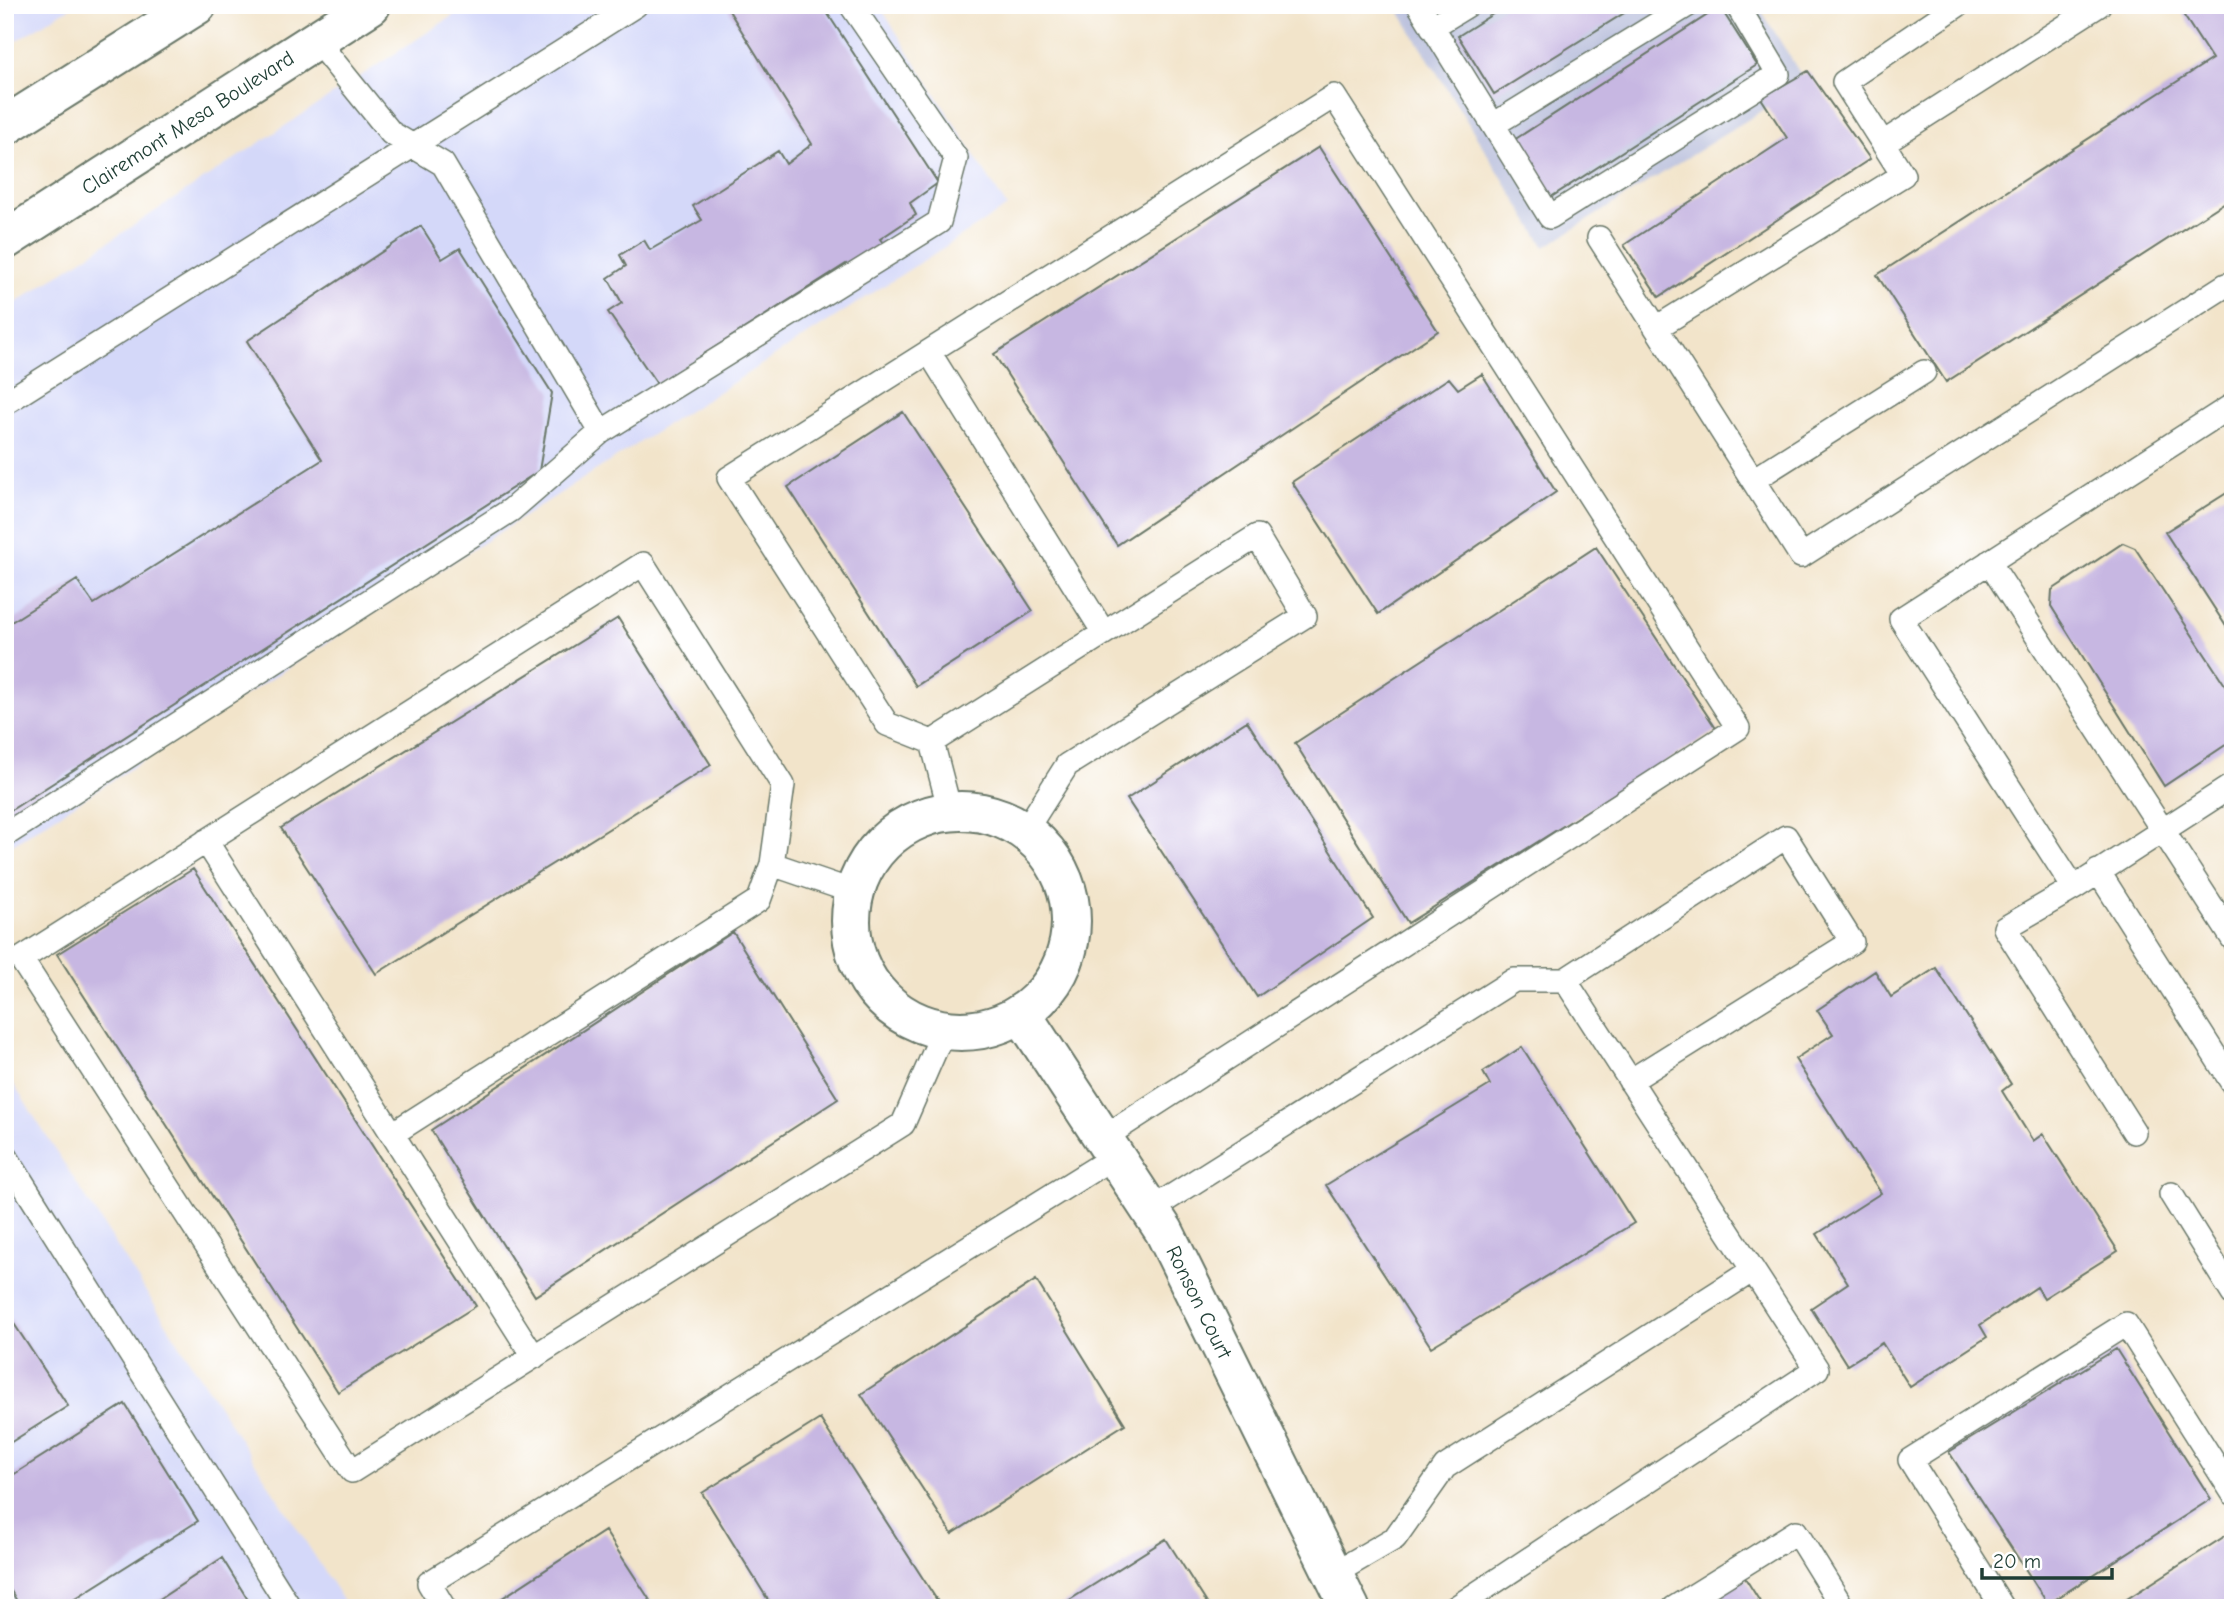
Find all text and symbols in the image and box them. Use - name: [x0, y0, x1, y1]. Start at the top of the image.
- street label: Clairemont Mesa Boulevard: [77, 46, 298, 200]
- street label: Ronson Court: [1161, 1242, 1237, 1363]
- scale bar: [1982, 1536, 2112, 1580]
- text: 20 m: [1993, 1549, 2041, 1573]

